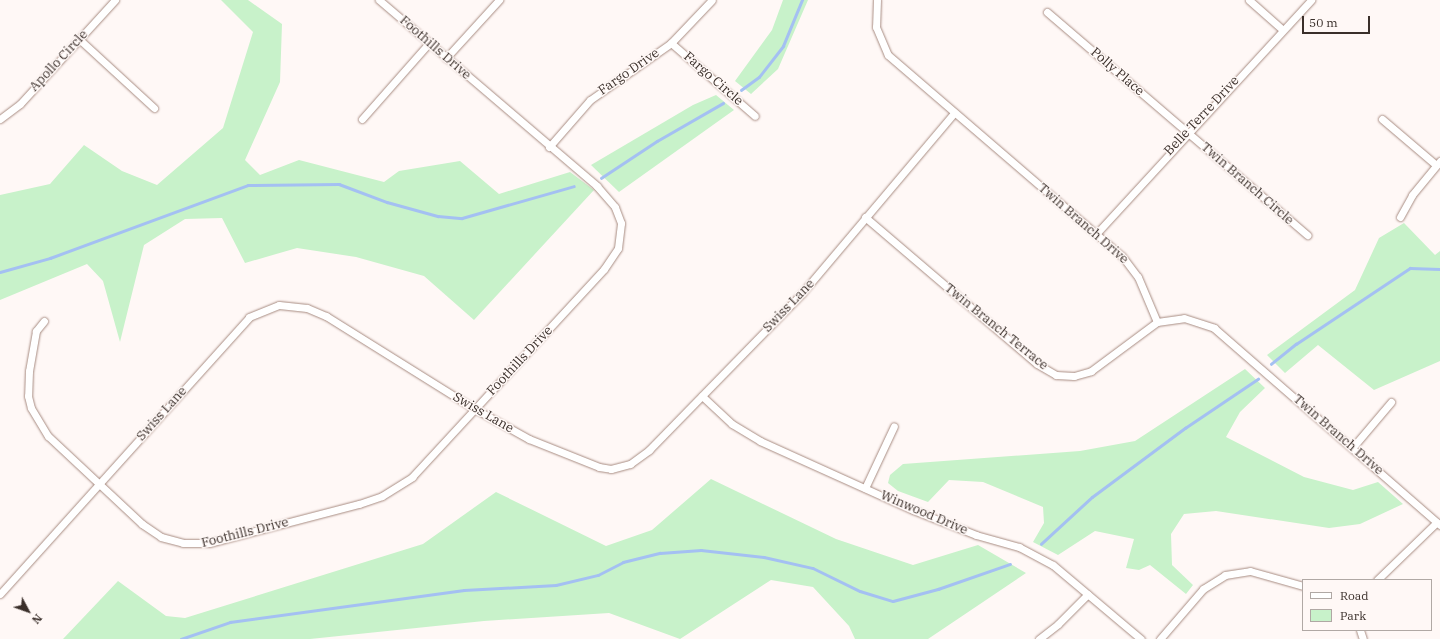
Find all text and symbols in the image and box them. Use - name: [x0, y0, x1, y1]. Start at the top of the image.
- scale bar: [1304, 8, 1372, 34]
- street label: Foothills Drive: [396, 13, 474, 83]
- text: 50 m: [1309, 15, 1338, 30]
- street label: Apollo Circle: [27, 27, 91, 95]
- street label: Fargo Drive: [596, 45, 662, 99]
- street label: Polly Place: [1087, 45, 1147, 99]
- street label: Fargo Circle: [680, 49, 746, 109]
- street label: Belle Terre Drive: [1161, 73, 1243, 159]
- street label: Twin Branch Circle: [1198, 140, 1296, 228]
- street label: Twin Branch Drive: [1035, 181, 1131, 267]
- street label: Swiss Lane: [760, 276, 818, 336]
- street label: Twin Branch Terrace: [941, 280, 1051, 374]
- street label: Foothills Drive: [484, 323, 556, 399]
- street label: Swiss Lane: [134, 384, 190, 444]
- street label: Swiss Lane: [450, 389, 516, 437]
- street label: Twin Branch Drive: [1290, 392, 1386, 478]
- street label: Winwood Drive: [878, 488, 970, 538]
- street label: Foothills Drive: [200, 515, 290, 551]
- legend: [1302, 579, 1432, 631]
- text: Road: [1340, 588, 1369, 603]
- north arrow: [8, 591, 48, 631]
- text: Park: [1340, 608, 1366, 623]
- text: N: [29, 611, 45, 627]

